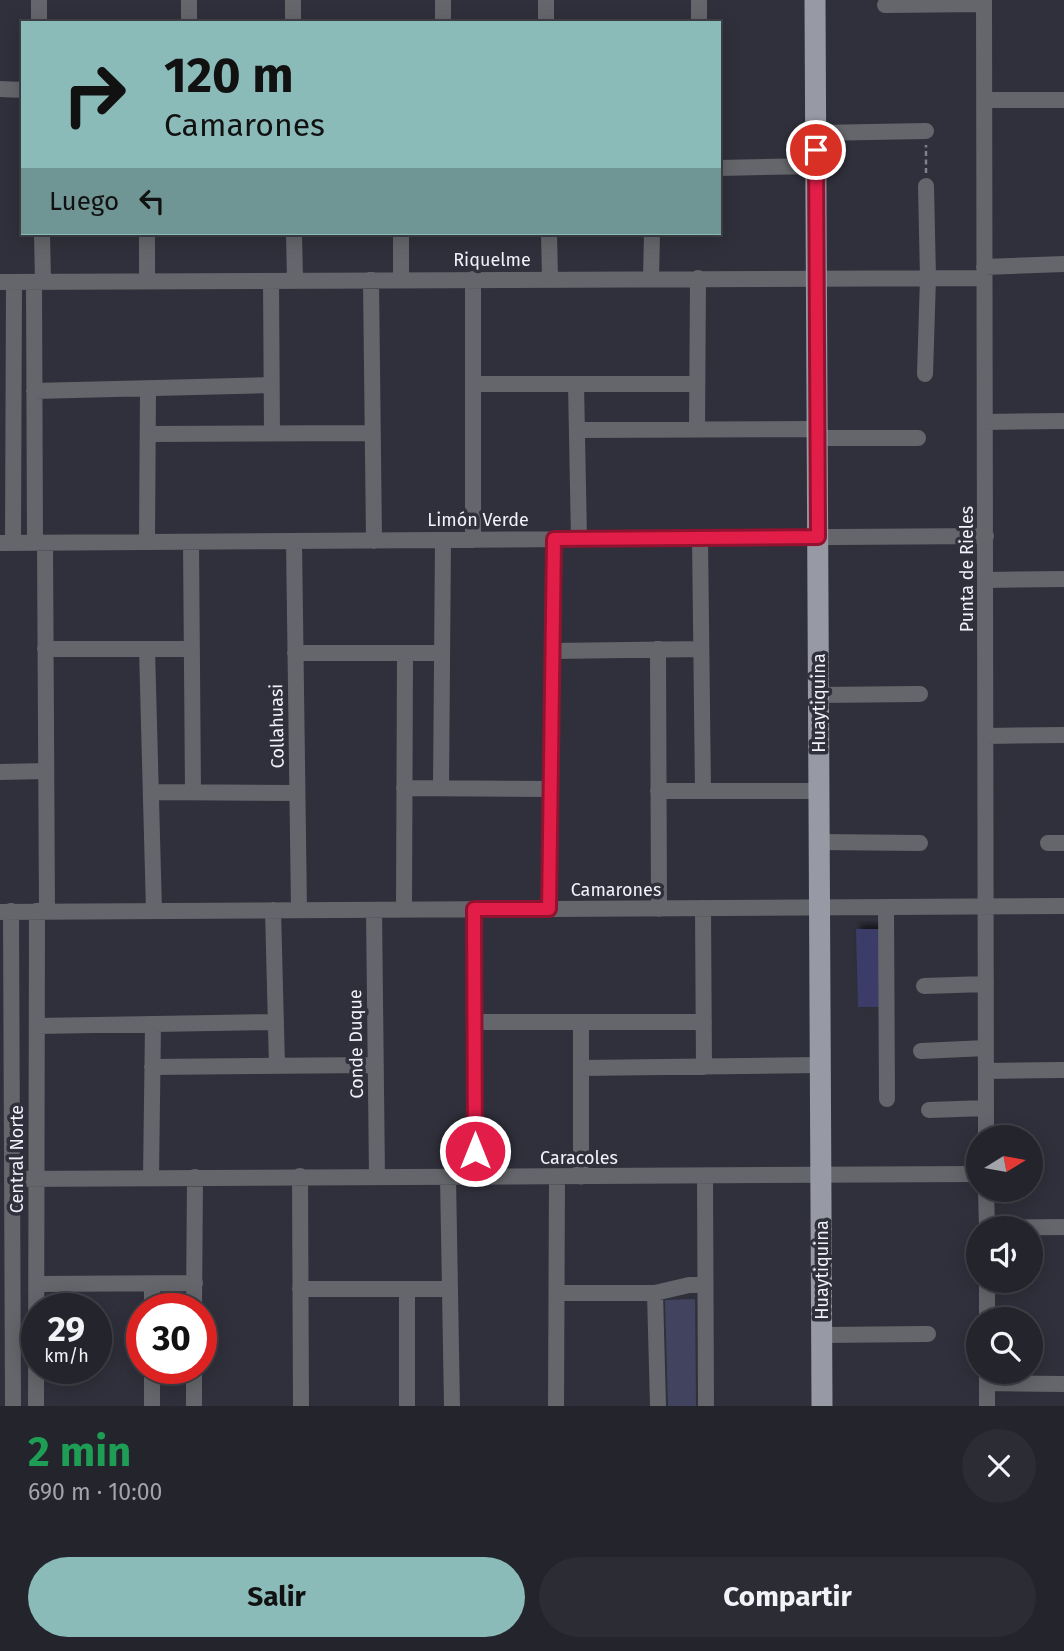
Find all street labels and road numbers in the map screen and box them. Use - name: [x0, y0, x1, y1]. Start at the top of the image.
- street label: Riquelme: [453, 249, 531, 271]
- street label: Punta de Rieles: [956, 506, 978, 632]
- street label: Limón Verde: [427, 509, 529, 531]
- street label: Huaytiquina: [808, 653, 830, 753]
- street label: Collahuasi: [265, 684, 289, 768]
- street label: Camarones: [571, 879, 661, 901]
- street label: Conde Duque: [344, 989, 368, 1099]
- street label: Central Norte: [6, 1105, 28, 1213]
- street label: Caracoles: [540, 1147, 618, 1169]
- street label: Huaytiquina: [811, 1220, 833, 1320]

